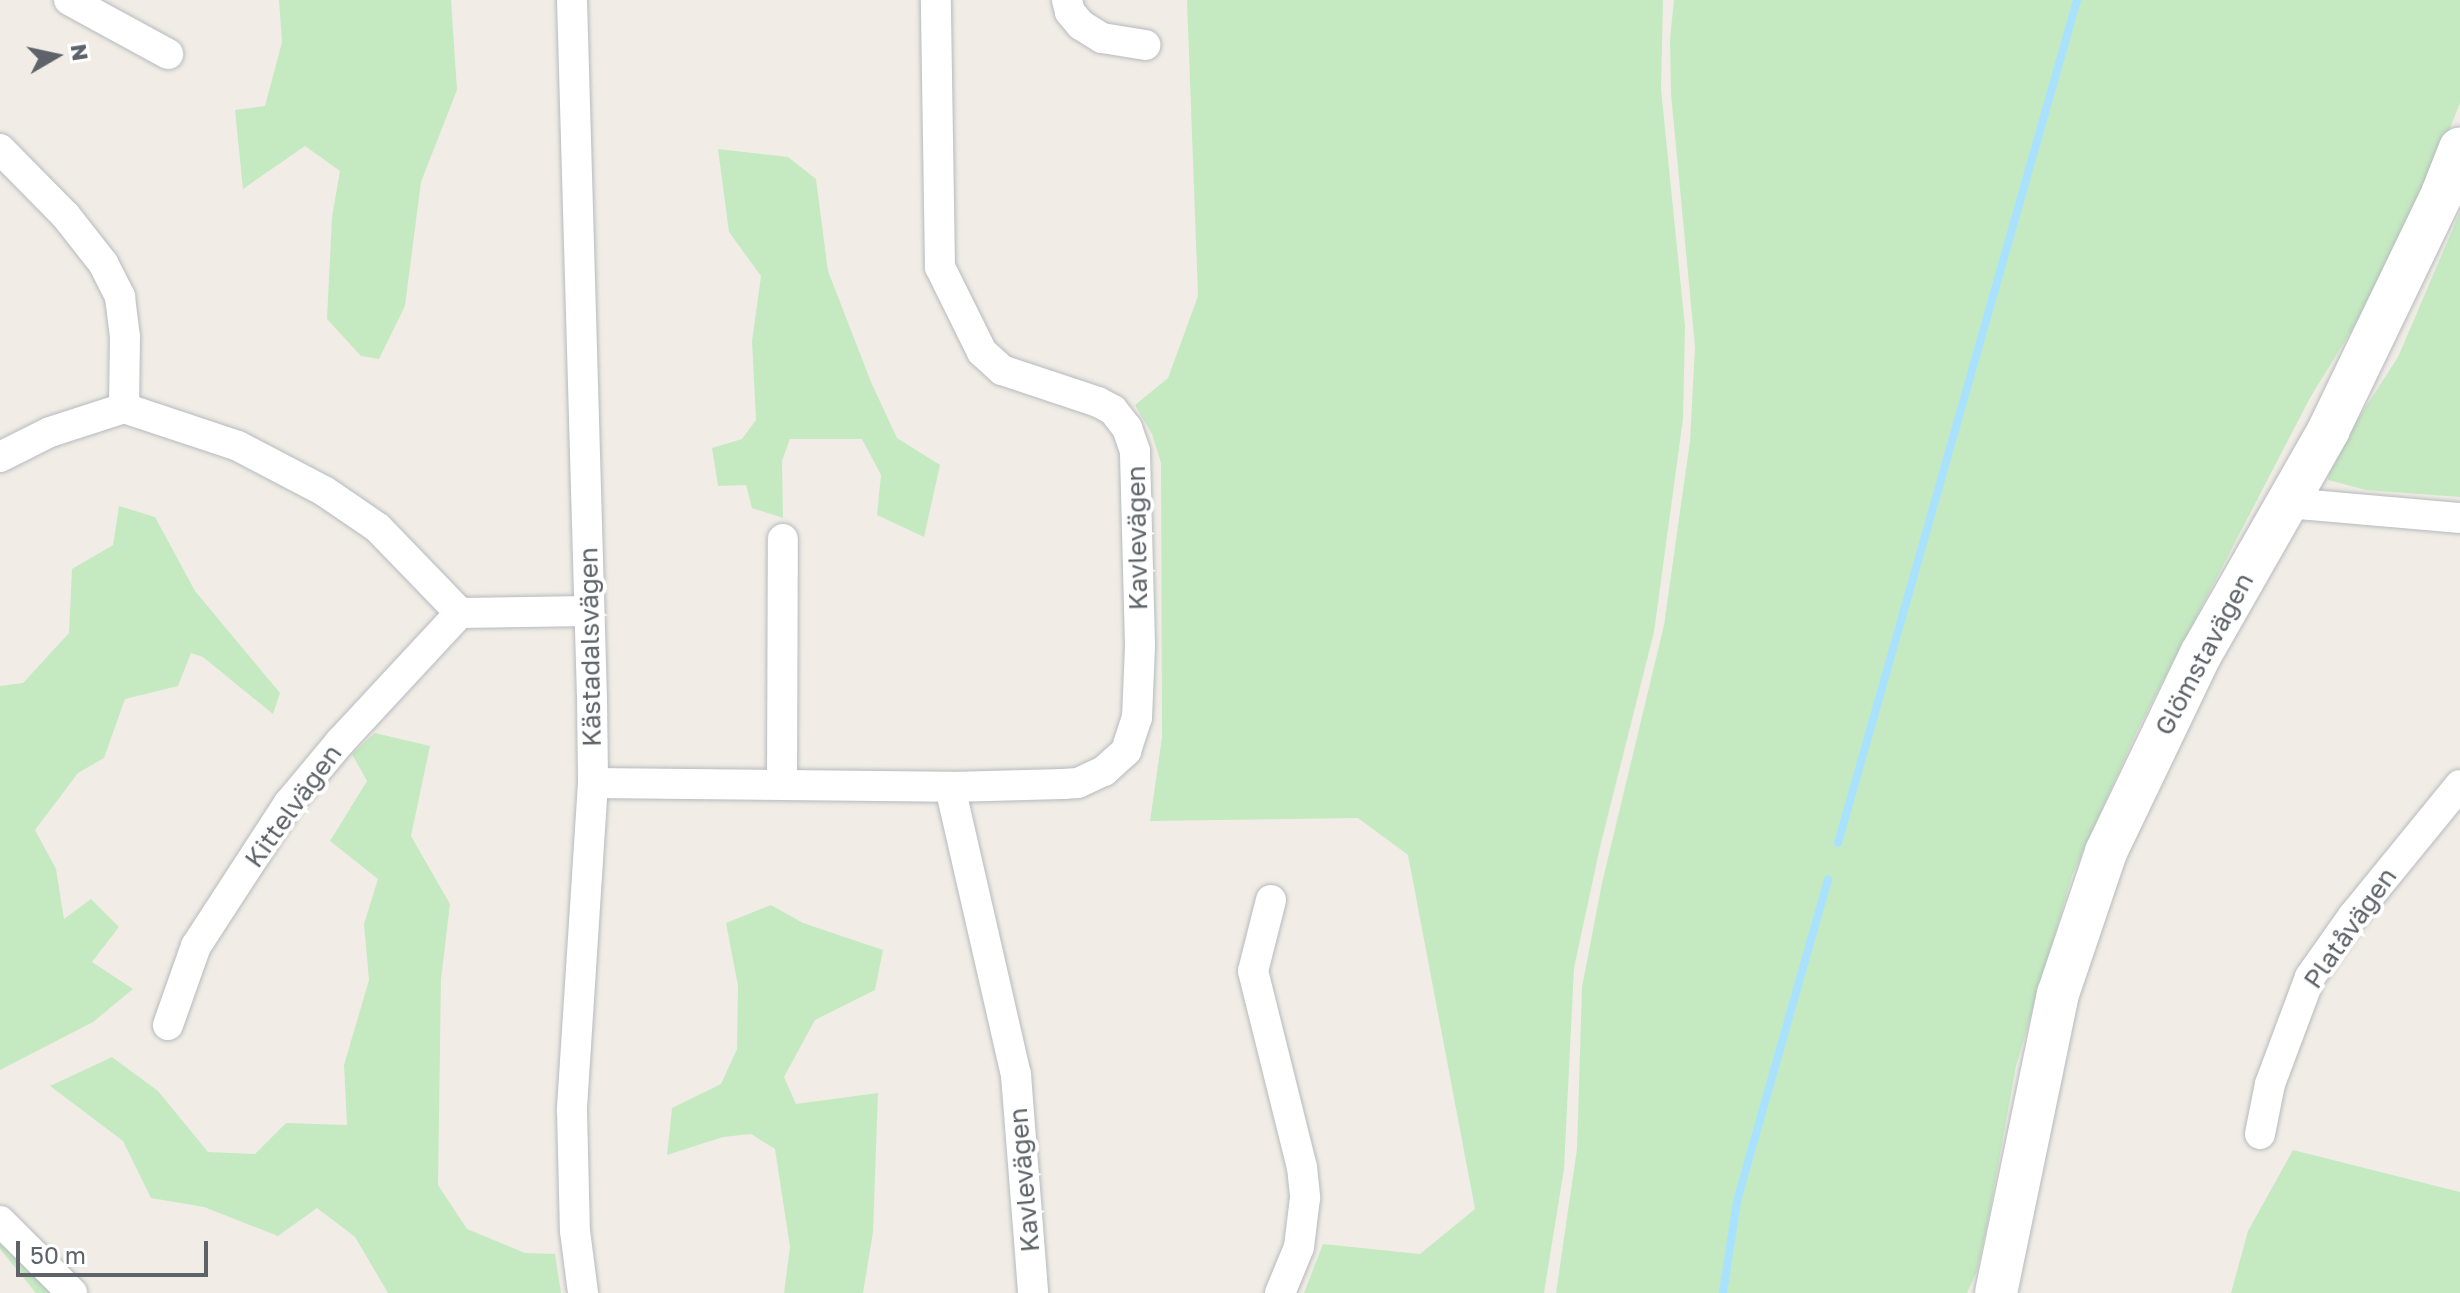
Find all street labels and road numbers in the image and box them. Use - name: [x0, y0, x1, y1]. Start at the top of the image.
- street label: Kavlevägen: [1120, 465, 1154, 611]
- street label: Kästadalsvägen: [573, 547, 607, 747]
- street label: Glömstavägen: [2148, 568, 2260, 740]
- street label: Kittelvägen: [238, 739, 348, 873]
- street label: Platåvägen: [2297, 862, 2403, 994]
- street label: Kavlevägen: [1002, 1107, 1046, 1253]

